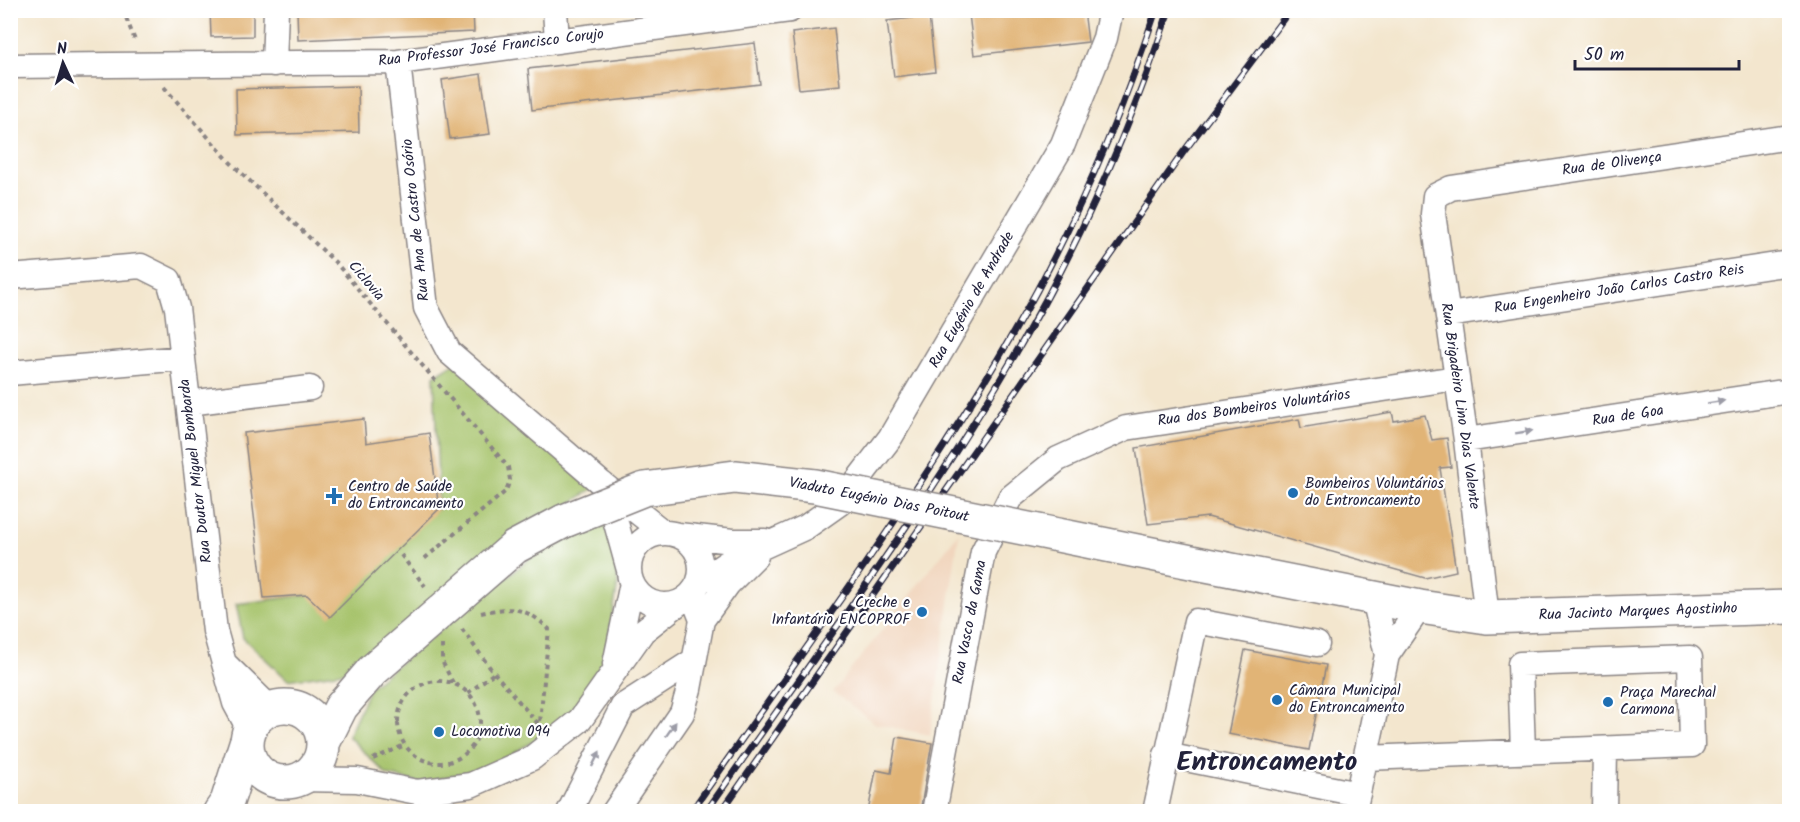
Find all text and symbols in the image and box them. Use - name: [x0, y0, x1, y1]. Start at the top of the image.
- street label: Rua Professor José Francisco Corujo: [377, 22, 605, 74]
- north arrow: [33, 33, 93, 93]
- scale bar: [1575, 33, 1738, 71]
- text: N: [56, 37, 68, 62]
- text: 50 m: [1584, 41, 1624, 70]
- street label: Rua Ana de Castro Osório: [396, 137, 436, 302]
- street label: Rua de Olivença: [1561, 145, 1663, 183]
- street label: Rua Eugénio de Andrade: [923, 227, 1021, 373]
- street label: Ciclovia: [342, 255, 390, 307]
- street label: Rua Engenheiro João Carlos Castro Reis: [1492, 257, 1746, 321]
- street label: Rua Brigadeiro Lino Dias Valente: [1434, 301, 1486, 511]
- street label: Rua Doutor Miguel Bombarda: [173, 378, 219, 564]
- street label: Rua dos Bombeiros Voluntários: [1156, 382, 1353, 433]
- one-way arrow: [1707, 397, 1726, 406]
- street label: Rua de Goa: [1590, 398, 1666, 434]
- one-way arrow: [1514, 427, 1533, 436]
- street label: Viaduto Eugénio Dias Poitout: [787, 471, 971, 529]
- place label: Bombeiros Voluntários do Entroncamento: [1305, 472, 1445, 513]
- place label: Centro de Saúde do Entroncamento: [348, 475, 464, 516]
- marker: Bombeiros Voluntários do Entroncamento: [1286, 486, 1300, 500]
- marker: Centro de Saúde do Entroncamento: [325, 487, 343, 505]
- street label: Rua Vasco da Gama: [946, 558, 994, 686]
- place label: Creche e Infantário ENCOPROF: [771, 591, 911, 632]
- street label: Rua Jacinto Marques Agostinho: [1538, 597, 1738, 627]
- marker: Creche e Infantário ENCOPROF: [915, 605, 929, 619]
- place label: Câmara Municipal do Entroncamento: [1289, 679, 1405, 720]
- place label: Praça Marechal Carmona: [1620, 681, 1716, 722]
- marker: Câmara Municipal do Entroncamento: [1270, 693, 1284, 707]
- marker: Praça Marechal Carmona: [1601, 695, 1615, 709]
- place label: Locomotiva 094: [451, 720, 550, 744]
- one-way arrow: [665, 721, 677, 737]
- marker: Locomotiva 094: [432, 725, 446, 739]
- district label: Entroncamento: [1177, 741, 1357, 784]
- one-way arrow: [591, 751, 601, 768]

